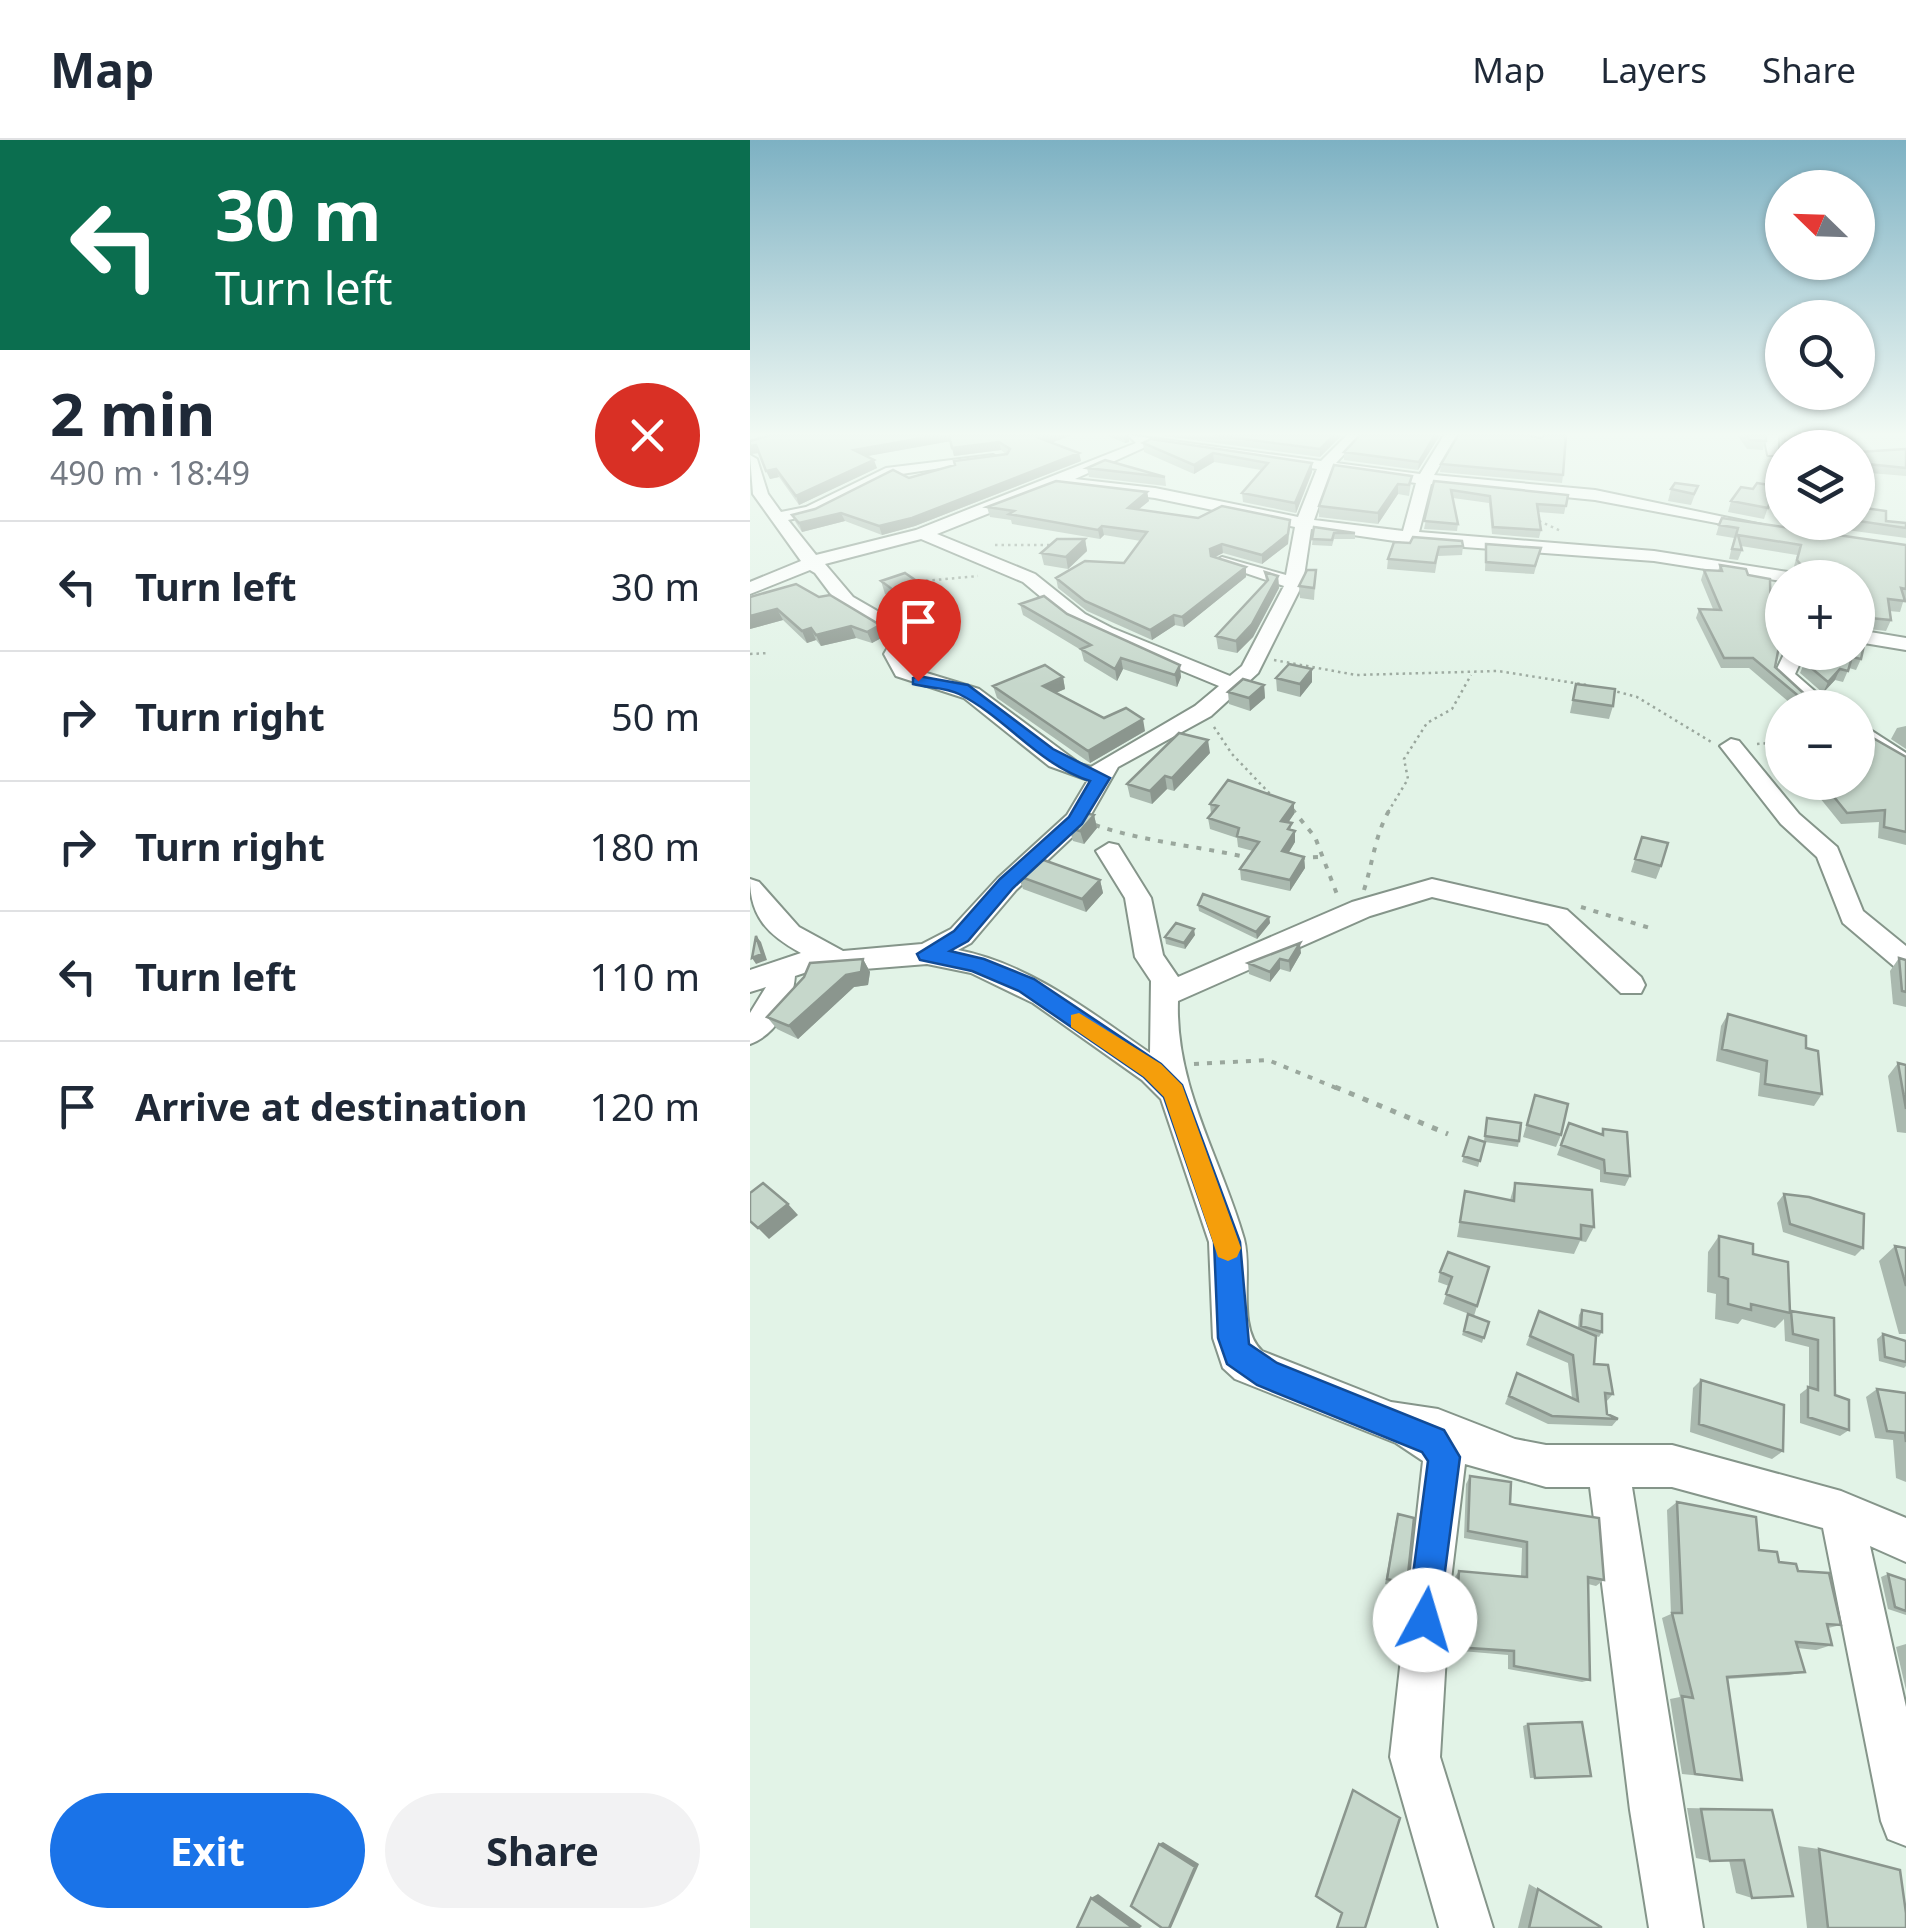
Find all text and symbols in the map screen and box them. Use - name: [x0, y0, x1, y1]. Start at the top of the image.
- text: Map: [50, 37, 154, 102]
- text: Map: [1472, 46, 1545, 93]
- text: Layers: [1600, 46, 1707, 93]
- text: Share: [1762, 46, 1856, 93]
- text: 30 m: [215, 166, 382, 262]
- north arrow: [1765, 170, 1875, 280]
- map controls: [1765, 170, 1875, 800]
- icon: left: [50, 180, 180, 310]
- text: Turn left: [215, 257, 392, 318]
- button: search: [1765, 300, 1875, 410]
- text: 2 min: [50, 372, 215, 454]
- button: close: [595, 383, 700, 488]
- button: layers: [1765, 430, 1875, 540]
- text: 490 m · 18:49: [50, 451, 250, 494]
- icon: left: [50, 559, 105, 614]
- text: Turn left: [135, 560, 297, 612]
- text: 30 m: [611, 560, 700, 612]
- button: +: [1765, 560, 1875, 670]
- pin: [876, 579, 961, 682]
- icon: arrive: [891, 594, 946, 649]
- icon: right: [50, 689, 105, 744]
- text: Turn right: [135, 690, 325, 742]
- text: 50 m: [611, 690, 700, 742]
- button: −: [1765, 690, 1875, 800]
- icon: right: [50, 819, 105, 874]
- text: Turn right: [135, 820, 325, 872]
- text: 180 m: [589, 820, 700, 872]
- icon: left: [50, 949, 105, 1004]
- text: Turn left: [135, 950, 297, 1002]
- text: 110 m: [589, 950, 700, 1002]
- icon: arrive: [50, 1079, 105, 1134]
- text: Arrive at destination: [135, 1080, 527, 1132]
- text: 120 m: [589, 1080, 700, 1132]
- position arrow: [1373, 1568, 1477, 1672]
- button: Exit: [50, 1793, 365, 1908]
- button: Share: [385, 1793, 700, 1908]

